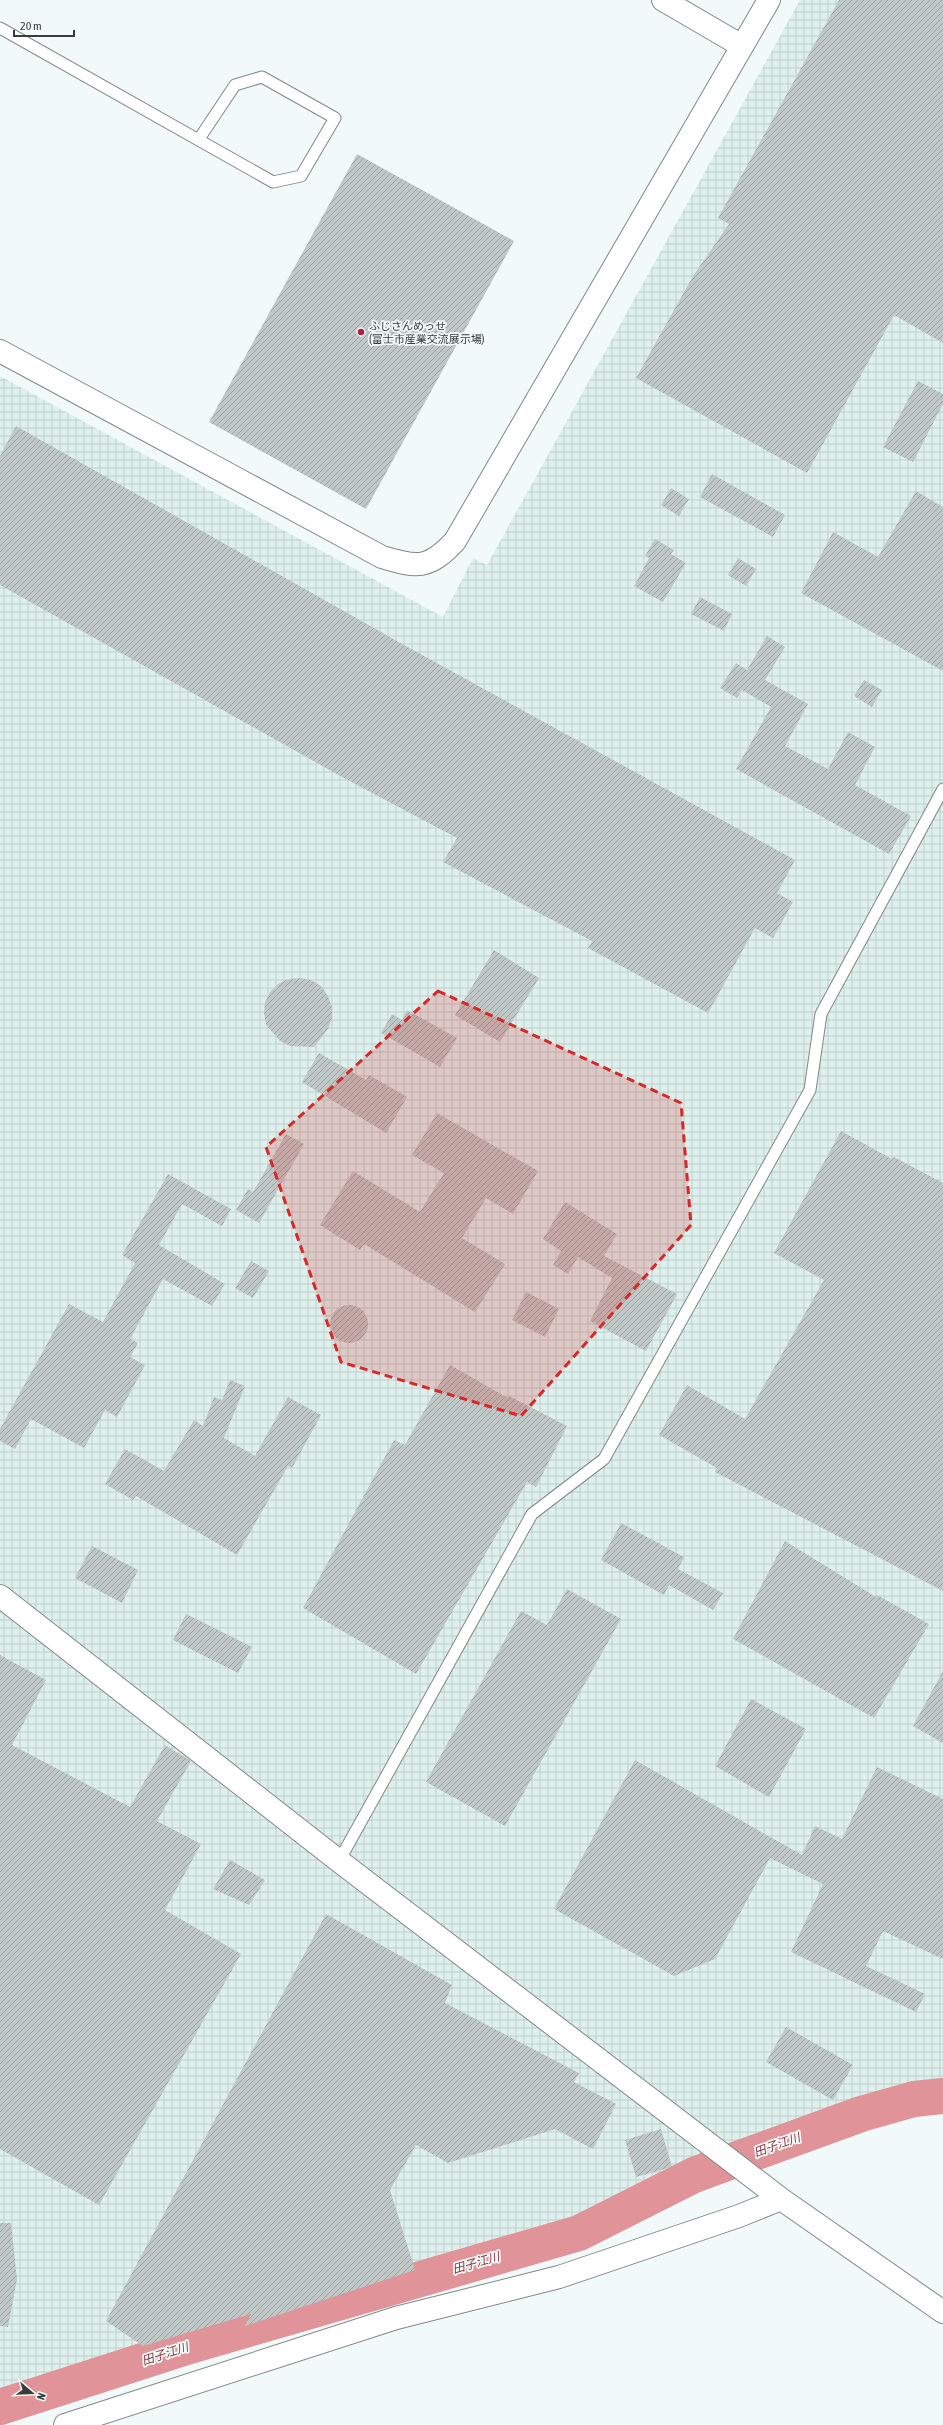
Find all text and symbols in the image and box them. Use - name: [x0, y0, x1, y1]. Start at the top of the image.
- scale bar: [14, 12, 74, 38]
- text: 20 m: [20, 19, 42, 33]
- place label: ふじさんめっせ (富士市産業交流展示場): [369, 320, 485, 345]
- marker: ふじさんめっせ (富士市産業交流展示場): [356, 327, 366, 337]
- water label: 田子江川: [752, 2130, 804, 2160]
- water label: 田子江川: [451, 2249, 503, 2276]
- water label: 田子江川: [140, 2339, 192, 2368]
- north arrow: [12, 2373, 52, 2413]
- text: N: [35, 2391, 48, 2401]

